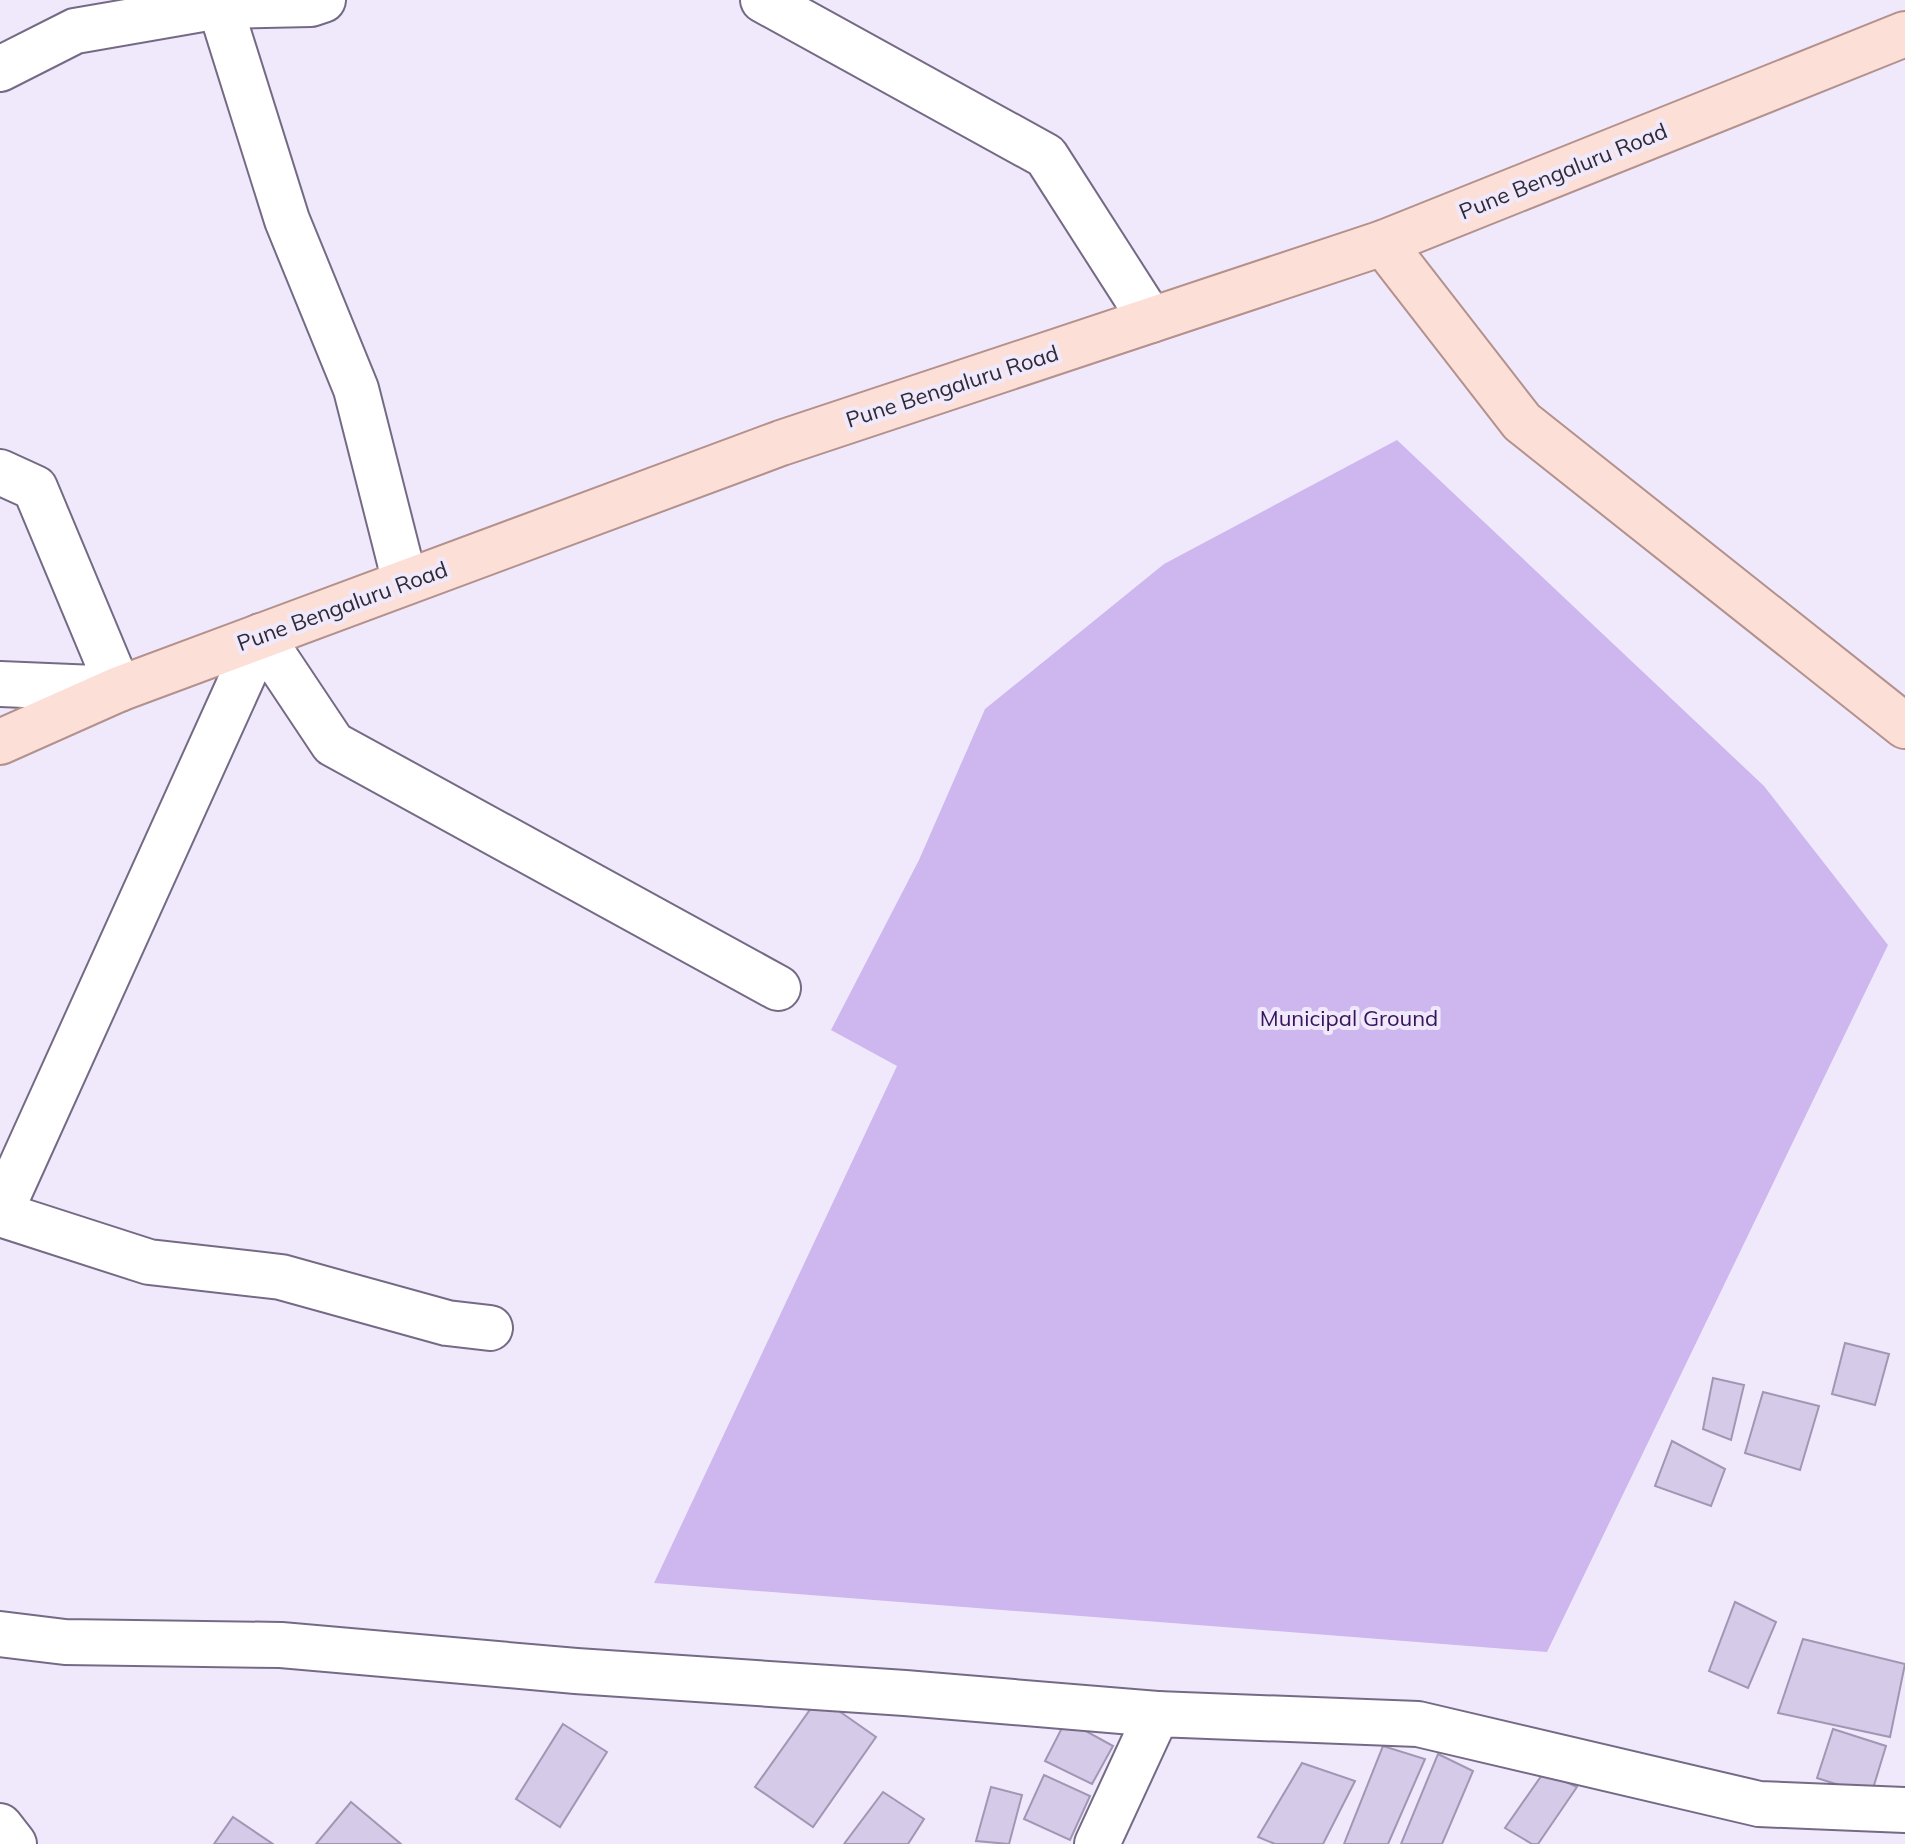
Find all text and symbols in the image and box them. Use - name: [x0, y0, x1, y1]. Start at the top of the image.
- street label: Pune Bengaluru Road: [1455, 116, 1671, 226]
- street label: Pune Bengaluru Road: [842, 338, 1062, 434]
- street label: Pune Bengaluru Road: [233, 555, 451, 657]
- park label: Municipal Ground: [1260, 1004, 1438, 1032]

